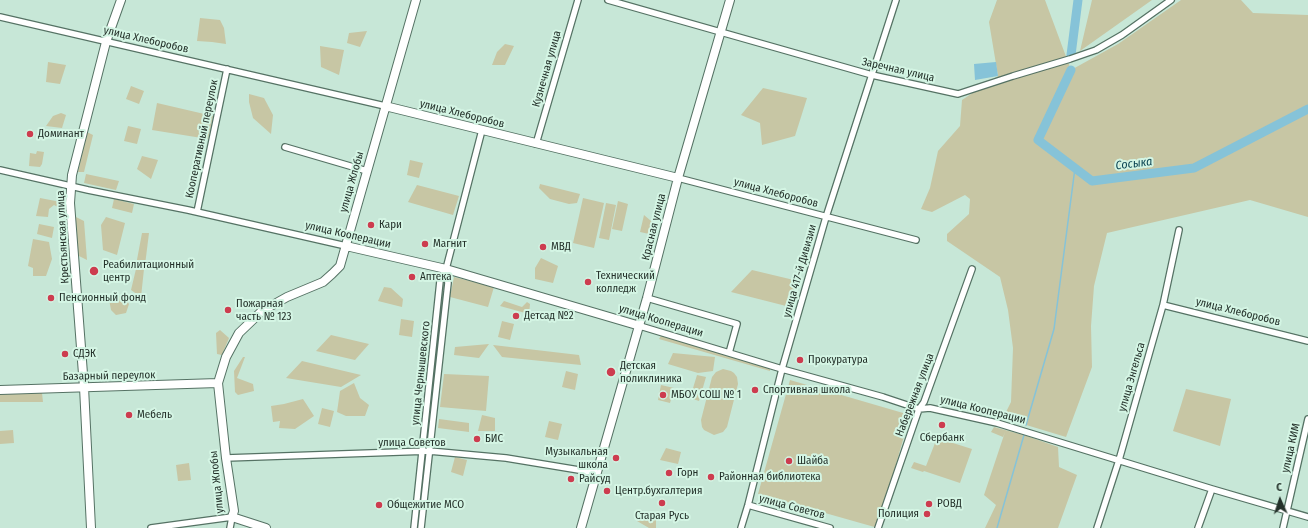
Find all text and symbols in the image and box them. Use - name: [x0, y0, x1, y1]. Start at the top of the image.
- street label: улица Хлеборобов: [102, 24, 190, 56]
- street label: Кузнечная улица: [530, 29, 564, 109]
- street label: Заречная улица: [860, 55, 936, 85]
- street label: Кооперативный переулок: [183, 78, 221, 200]
- street label: улица Хлеборобов: [418, 97, 506, 131]
- place label: Доминант: [38, 127, 84, 141]
- marker: Доминант: [25, 129, 35, 139]
- street label: улица Жлобы: [337, 150, 367, 214]
- water label: Сосыка: [1115, 155, 1153, 173]
- street label: улица Хлеборобов: [732, 175, 820, 211]
- street label: Крестьянская улица: [54, 190, 72, 284]
- street label: Красная улица: [639, 192, 669, 262]
- place label: Кари: [379, 218, 402, 232]
- street label: улица Кооперации: [304, 219, 392, 251]
- marker: Кари: [366, 220, 376, 230]
- street label: улица 417-й Дивизии: [780, 223, 820, 319]
- place label: Магнит: [433, 237, 467, 251]
- marker: Магнит: [420, 239, 430, 249]
- place label: МВД: [551, 240, 571, 254]
- marker: МВД: [538, 242, 548, 252]
- place label: Реабилитационный центр: [103, 258, 194, 284]
- marker: Реабилитационный центр: [88, 265, 100, 277]
- place label: Технический колледж: [596, 269, 655, 295]
- place label: Аптека: [420, 270, 452, 284]
- marker: Аптека: [407, 272, 417, 282]
- marker: Технический колледж: [583, 277, 593, 287]
- place label: Пенсионный фонд: [59, 291, 146, 305]
- marker: Пенсионный фонд: [46, 293, 56, 303]
- street label: улица Хлеборобов: [1194, 295, 1282, 329]
- place label: Пожарная часть № 123: [236, 297, 291, 323]
- street label: улица Кооперации: [617, 302, 705, 340]
- marker: Пожарная часть № 123: [223, 305, 233, 315]
- place label: Детсад №2: [524, 309, 574, 323]
- marker: Детсад №2: [511, 311, 521, 321]
- street label: улица Чернышевского: [409, 320, 433, 426]
- street label: улица Энгельса: [1116, 341, 1148, 413]
- place label: СДЭК: [73, 347, 96, 361]
- marker: СДЭК: [60, 349, 70, 359]
- street label: Набережная улица: [893, 351, 937, 439]
- place label: Прокуратура: [808, 353, 868, 367]
- marker: Прокуратура: [795, 355, 805, 365]
- place label: Детская поликлиника: [620, 359, 682, 385]
- marker: Детская поликлиника: [605, 366, 617, 378]
- street label: Базарный переулок: [63, 369, 155, 383]
- place label: Спортивная школа: [763, 383, 850, 397]
- marker: Спортивная школа: [750, 385, 760, 395]
- place label: МБОУ СОШ № 1: [671, 388, 741, 402]
- marker: МБОУ СОШ № 1: [658, 390, 668, 400]
- street label: улица Кооперации: [939, 393, 1027, 427]
- place label: Мебель: [137, 408, 172, 422]
- marker: Мебель: [124, 410, 134, 420]
- marker: Сбербанк: [937, 420, 947, 430]
- street label: улица КИМ: [1279, 422, 1303, 474]
- place label: Сбербанк: [920, 431, 964, 445]
- place label: БИС: [485, 432, 503, 446]
- marker: БИС: [472, 434, 482, 444]
- street label: улица Советов: [378, 436, 446, 450]
- place label: Музыкальная школа: [545, 445, 608, 471]
- street label: улица Жлобы: [207, 450, 227, 514]
- marker: Музыкальная школа: [611, 453, 621, 463]
- place label: Шайба: [797, 454, 828, 468]
- marker: Шайба: [784, 456, 794, 466]
- place label: Горн: [677, 466, 698, 480]
- marker: Горн: [664, 468, 674, 478]
- place label: Районная библиотека: [719, 470, 821, 484]
- place label: Райсуд: [579, 472, 611, 486]
- marker: Районная библиотека: [706, 472, 716, 482]
- marker: Райсуд: [566, 474, 576, 484]
- north arrow: [1260, 480, 1300, 520]
- text: С: [1276, 481, 1283, 494]
- place label: Центр.бухгалтерия: [615, 484, 702, 498]
- marker: Центр.бухгалтерия: [602, 486, 612, 496]
- street label: улица Советов: [758, 492, 826, 522]
- place label: РОВД: [937, 497, 962, 511]
- place label: Общежитие МСО: [387, 498, 464, 512]
- marker: Старая Русь: [657, 498, 667, 508]
- marker: РОВД: [924, 499, 934, 509]
- marker: Общежитие МСО: [374, 500, 384, 510]
- place label: Полиция: [878, 507, 919, 521]
- place label: Старая Русь: [635, 509, 689, 523]
- marker: Полиция: [922, 509, 932, 519]

